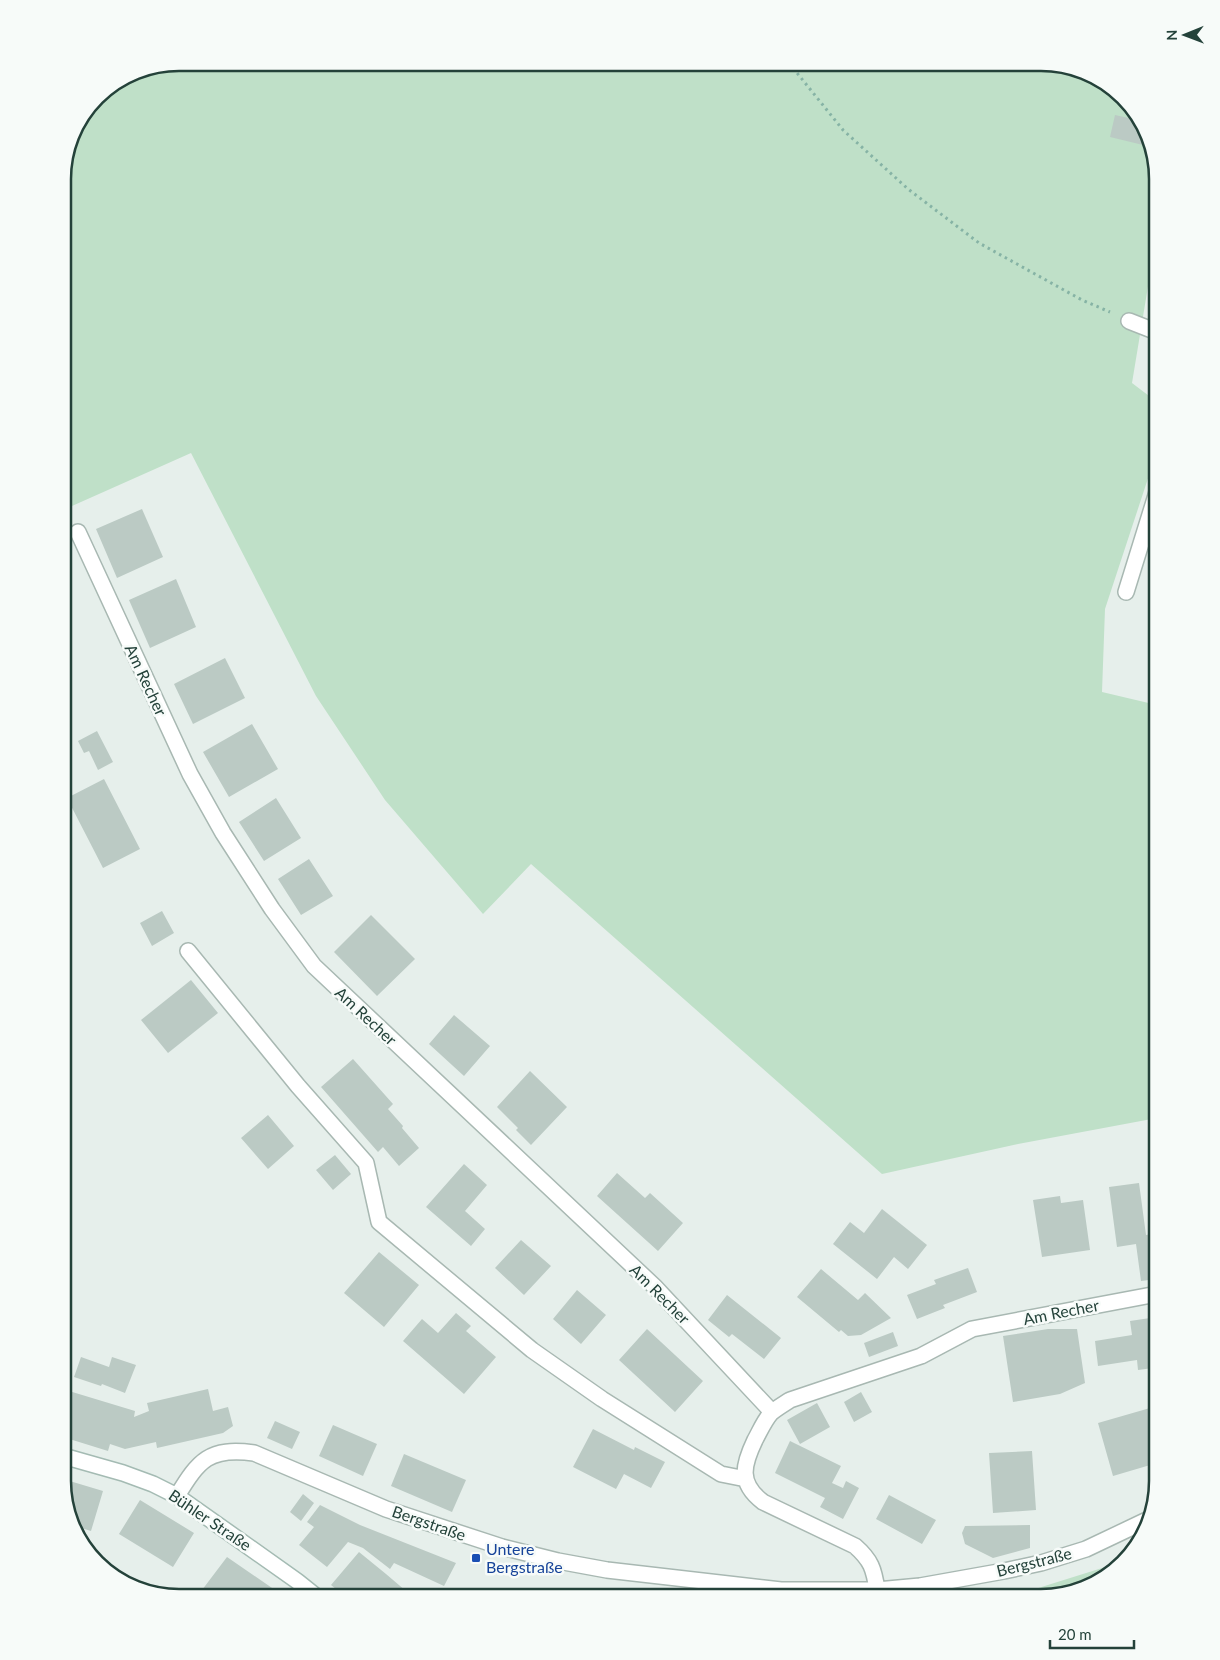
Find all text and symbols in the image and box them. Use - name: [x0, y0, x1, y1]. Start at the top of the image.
- north arrow: [1160, 10, 1210, 60]
- text: N: [1163, 30, 1180, 41]
- street label: Am Recher: [122, 641, 171, 719]
- street label: Am Recher: [332, 982, 401, 1049]
- street label: Am Recher: [626, 1260, 694, 1328]
- street label: Am Recher: [1021, 1295, 1101, 1328]
- street label: Bühler Straße: [165, 1485, 255, 1554]
- street label: Bergstraße: [390, 1501, 469, 1544]
- place label: Untere Bergstraße: [486, 1539, 563, 1576]
- street label: Bergstraße: [994, 1543, 1073, 1580]
- marker: Untere Bergstraße: [470, 1552, 482, 1564]
- scale bar: [1050, 1618, 1134, 1650]
- text: 20 m: [1058, 1625, 1092, 1643]

